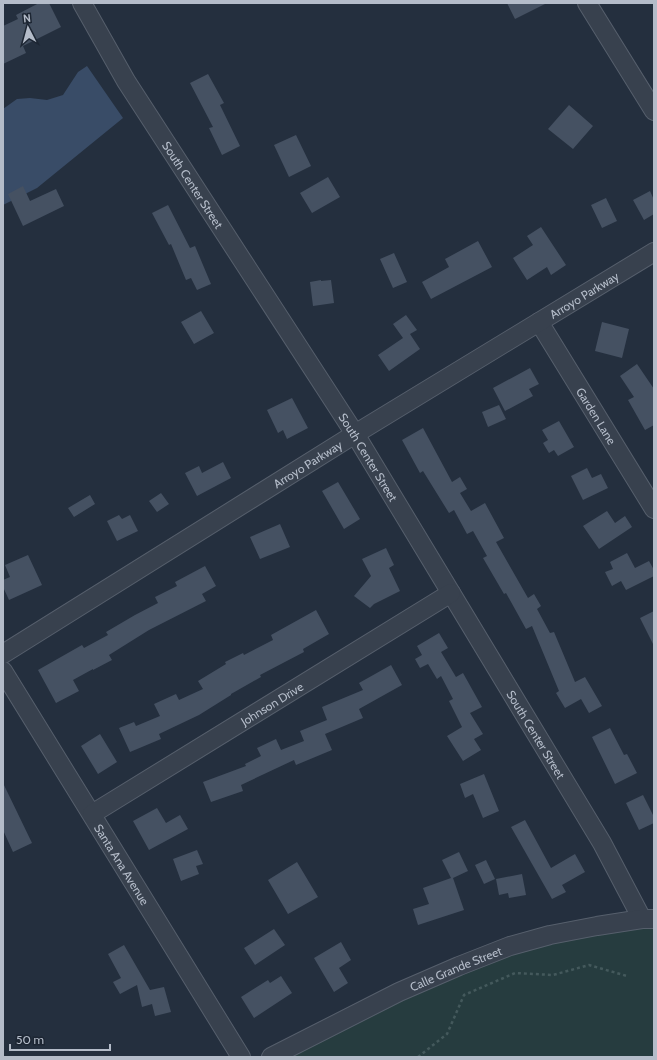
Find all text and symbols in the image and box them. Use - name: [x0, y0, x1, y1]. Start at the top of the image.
- north arrow: [8, 8, 48, 48]
- text: N: [22, 11, 32, 25]
- street label: South Center Street: [159, 138, 227, 231]
- street label: Arroyo Parkway: [546, 268, 621, 322]
- street label: Garden Lane: [573, 384, 620, 447]
- street label: South Center Street: [336, 410, 401, 504]
- street label: Arroyo Parkway: [270, 437, 345, 491]
- street label: Johnson Drive: [237, 678, 306, 729]
- street label: South Center Street: [504, 687, 569, 781]
- street label: Santa Ana Avenue: [91, 821, 153, 908]
- street label: Calle Grande Street: [407, 943, 504, 994]
- scale bar: [10, 1026, 110, 1052]
- text: 50 m: [16, 1032, 44, 1047]

